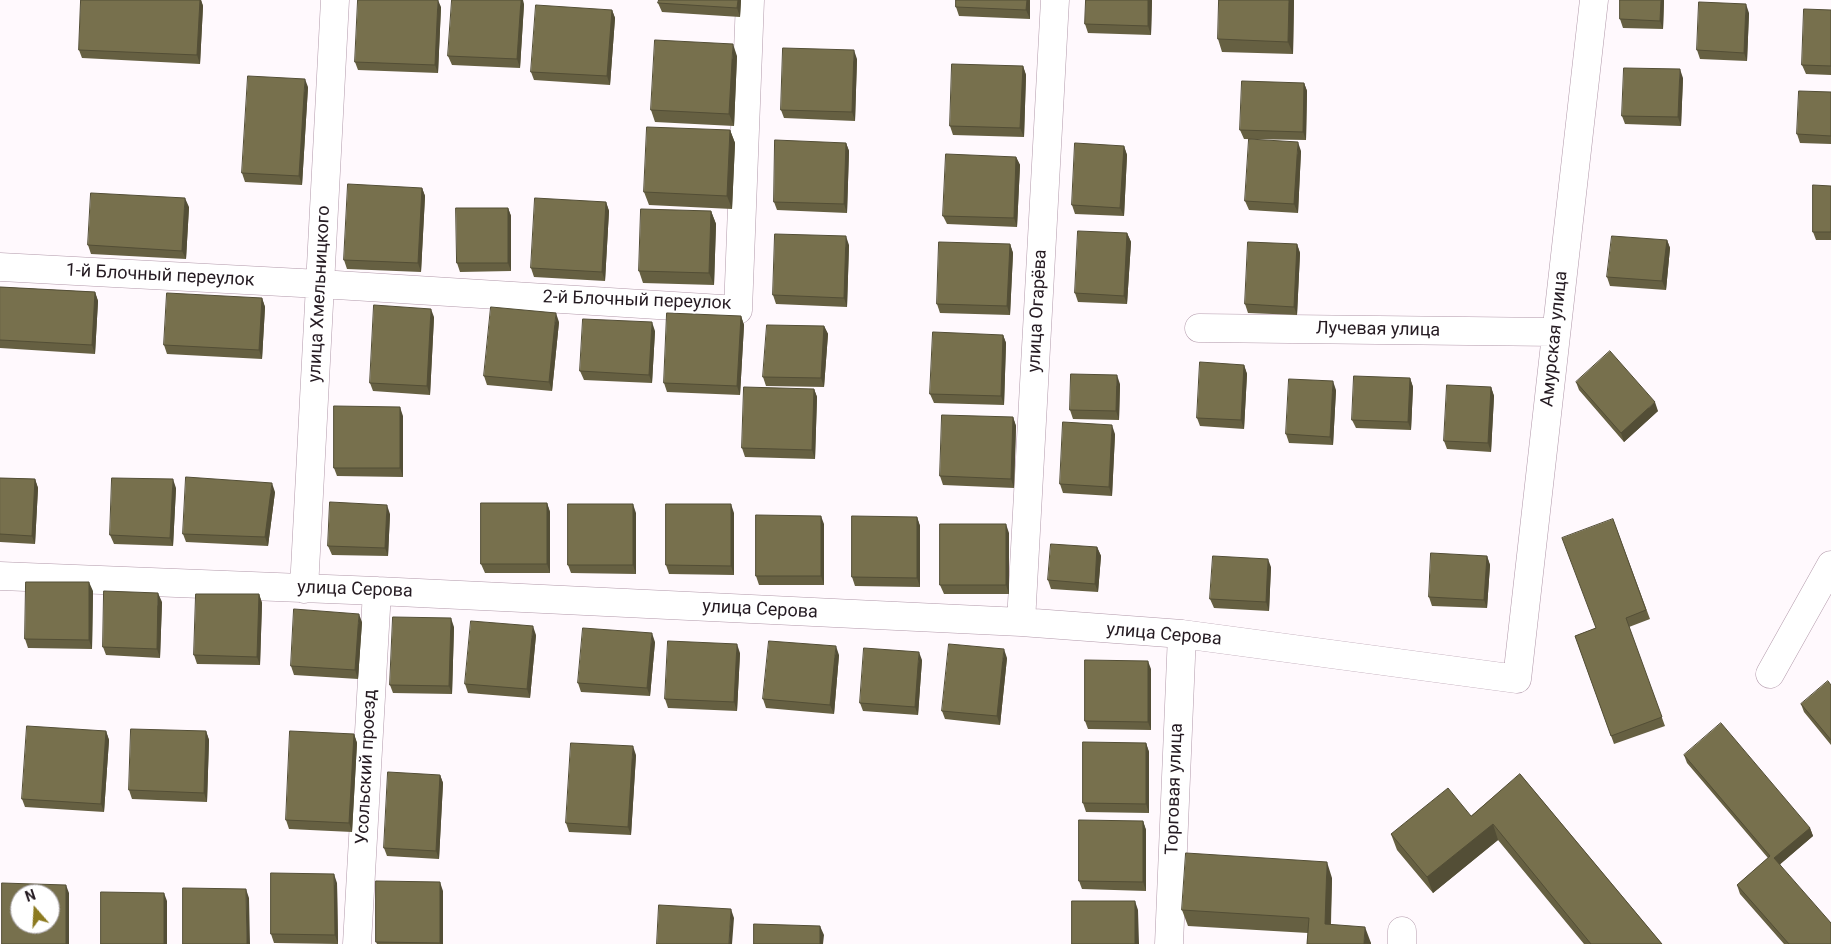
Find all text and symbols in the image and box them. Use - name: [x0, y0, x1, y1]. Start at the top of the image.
- street label: улица Хмельницкого: [305, 205, 335, 383]
- street label: улица Огарёва: [1024, 249, 1052, 373]
- street label: 1-й Блочный переулок: [65, 260, 255, 292]
- street label: Амурская улица: [1537, 270, 1573, 408]
- street label: 2-й Блочный переулок: [542, 287, 732, 315]
- street label: Лучевая улица: [1316, 318, 1440, 342]
- street label: улица Серова: [297, 577, 413, 603]
- street label: улица Серова: [702, 596, 818, 624]
- street label: улица Серова: [1105, 619, 1223, 651]
- street label: Усольский проезд: [352, 689, 382, 845]
- street label: Торговая улица: [1162, 723, 1188, 855]
- north arrow: [10, 884, 60, 934]
- text: N: [23, 887, 38, 905]

